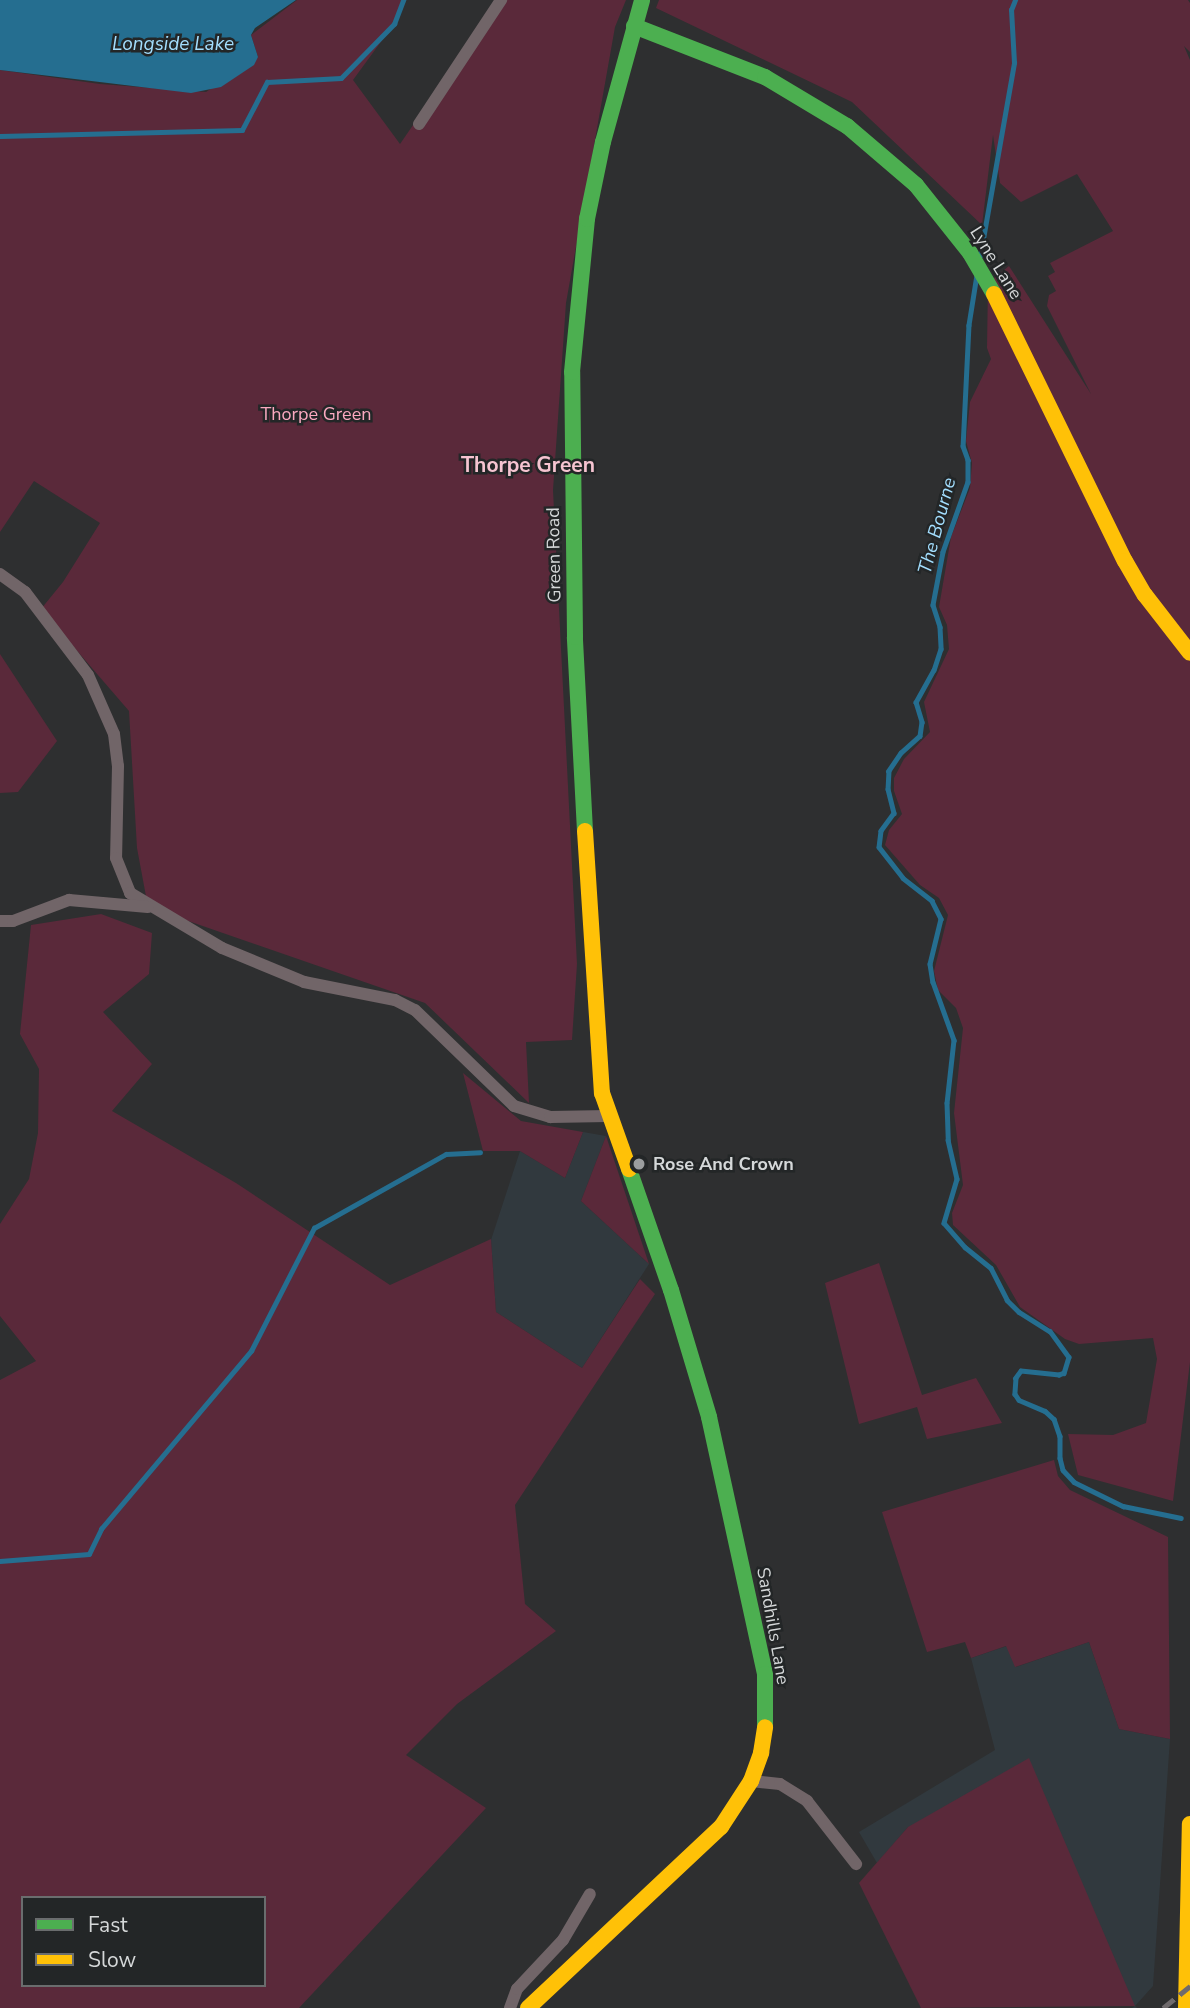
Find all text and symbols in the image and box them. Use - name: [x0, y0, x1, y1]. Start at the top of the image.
- water label: Longside Lake: [112, 34, 234, 56]
- street label: Lyne Lane: [965, 223, 1027, 303]
- park label: Thorpe Green: [261, 403, 371, 425]
- district label: Thorpe Green: [461, 452, 595, 478]
- water label: The Bourne: [914, 475, 962, 577]
- street label: Green Road: [542, 507, 566, 603]
- place label: Rose And Crown: [653, 1153, 794, 1175]
- marker: Rose And Crown: [631, 1156, 647, 1172]
- street label: Sandhills Lane: [752, 1566, 794, 1686]
- legend: [21, 1896, 266, 1987]
- text: Fast: [88, 1911, 128, 1939]
- text: Slow: [88, 1946, 136, 1974]

